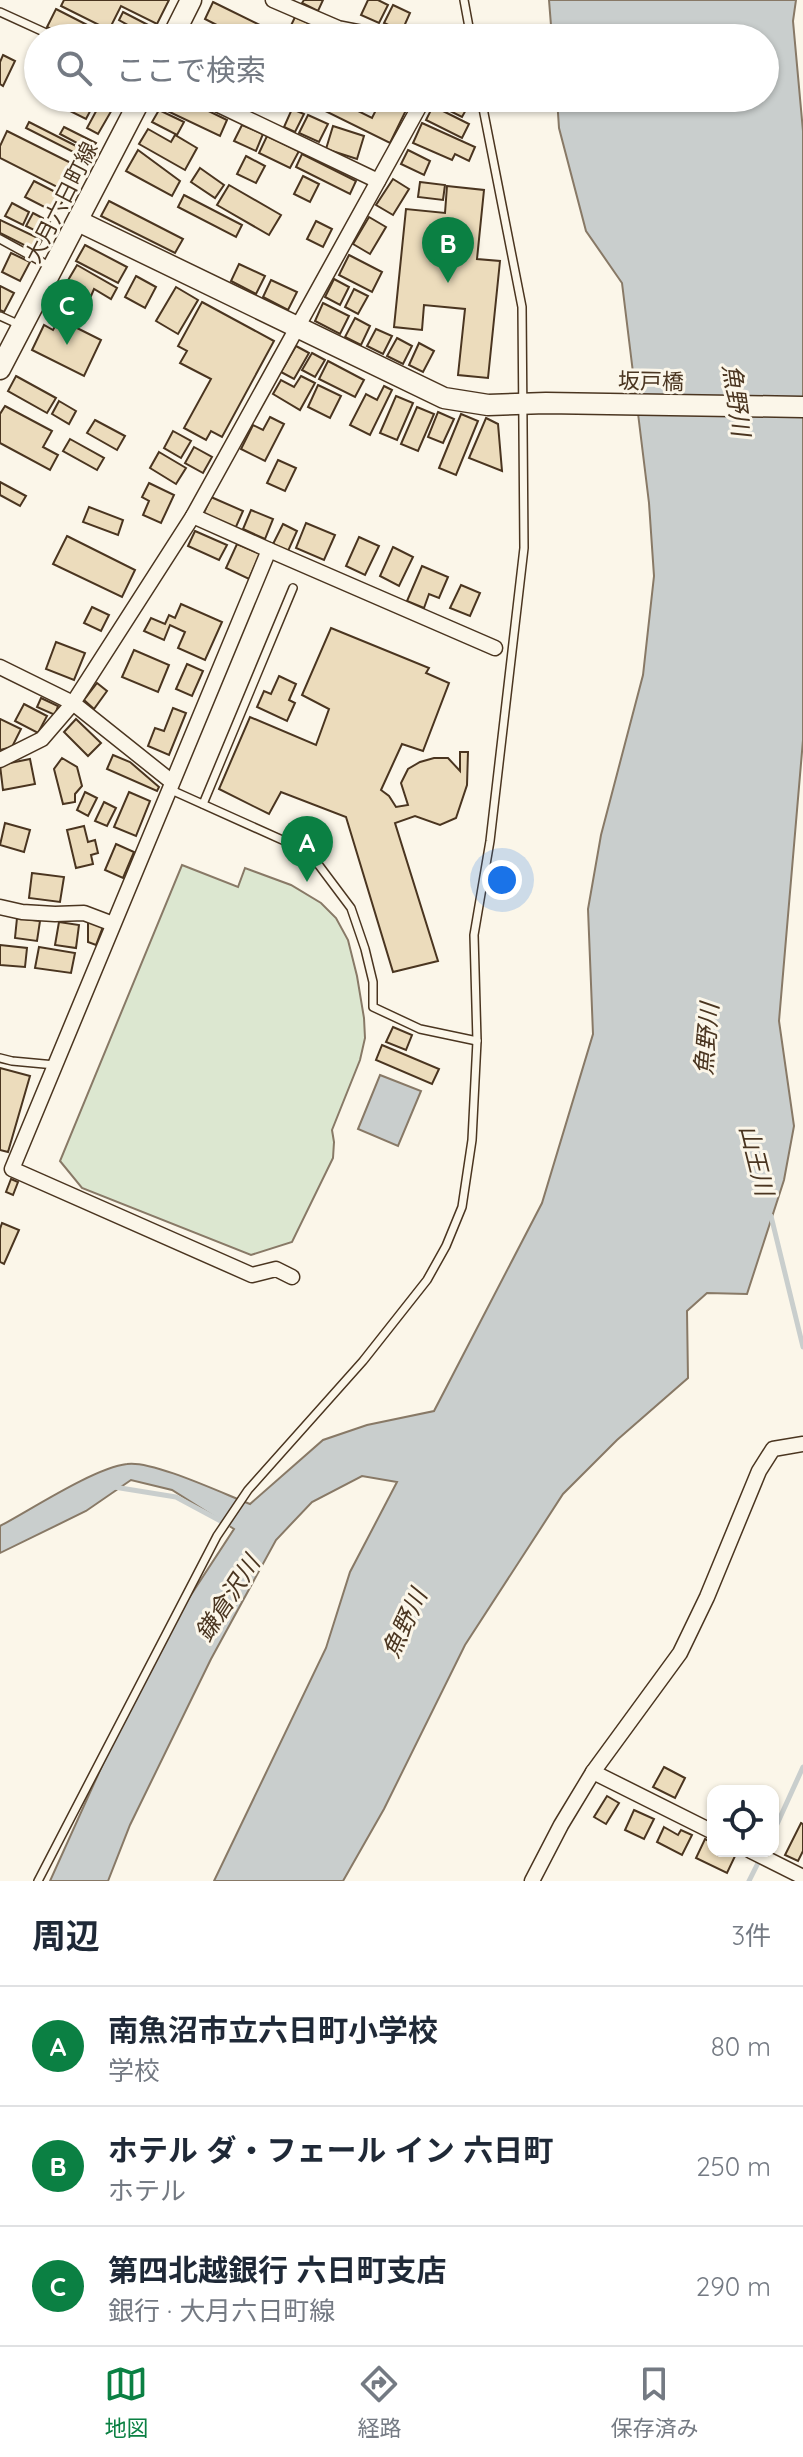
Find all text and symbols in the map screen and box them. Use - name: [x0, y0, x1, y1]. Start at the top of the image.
- search box: [24, 24, 779, 112]
- icon: search: [52, 46, 96, 90]
- text: ここで検索: [116, 51, 266, 89]
- street label: 大月六日町線: [19, 137, 103, 267]
- pin: B: [422, 217, 474, 283]
- pin: C: [41, 279, 93, 345]
- water label: 魚野川: [717, 362, 757, 441]
- street label: 坂戸橋: [618, 366, 684, 396]
- pin: A: [281, 816, 333, 882]
- your location: [482, 860, 522, 900]
- water label: 魚野川: [688, 999, 724, 1076]
- water label: 山王川: [734, 1121, 781, 1201]
- water label: 鎌倉沢川: [188, 1547, 267, 1646]
- water label: 魚野川: [375, 1581, 434, 1662]
- map controls: [707, 1785, 779, 1857]
- button: locate: [707, 1785, 779, 1857]
- text: 周辺: [32, 1914, 100, 1957]
- text: 3件: [731, 1919, 771, 1952]
- text: 南魚沼市立六日町小学校: [108, 2011, 438, 2049]
- text: A: [50, 2030, 66, 2063]
- text: 80 m: [711, 2030, 771, 2063]
- text: 学校: [108, 2054, 160, 2087]
- text: ホテル ダ・フェール イン 六日町: [108, 2131, 553, 2169]
- text: B: [49, 2150, 67, 2183]
- text: 250 m: [696, 2150, 771, 2183]
- text: ホテル: [108, 2174, 186, 2207]
- text: 第四北越銀行 六日町支店: [108, 2251, 446, 2289]
- text: C: [50, 2270, 66, 2303]
- text: 290 m: [696, 2270, 771, 2303]
- text: 銀行 · 大月六日町線: [108, 2294, 335, 2327]
- tab: 地図: [104, 2362, 149, 2442]
- tab: 経路: [357, 2362, 402, 2442]
- tab: 保存済み: [610, 2362, 699, 2442]

